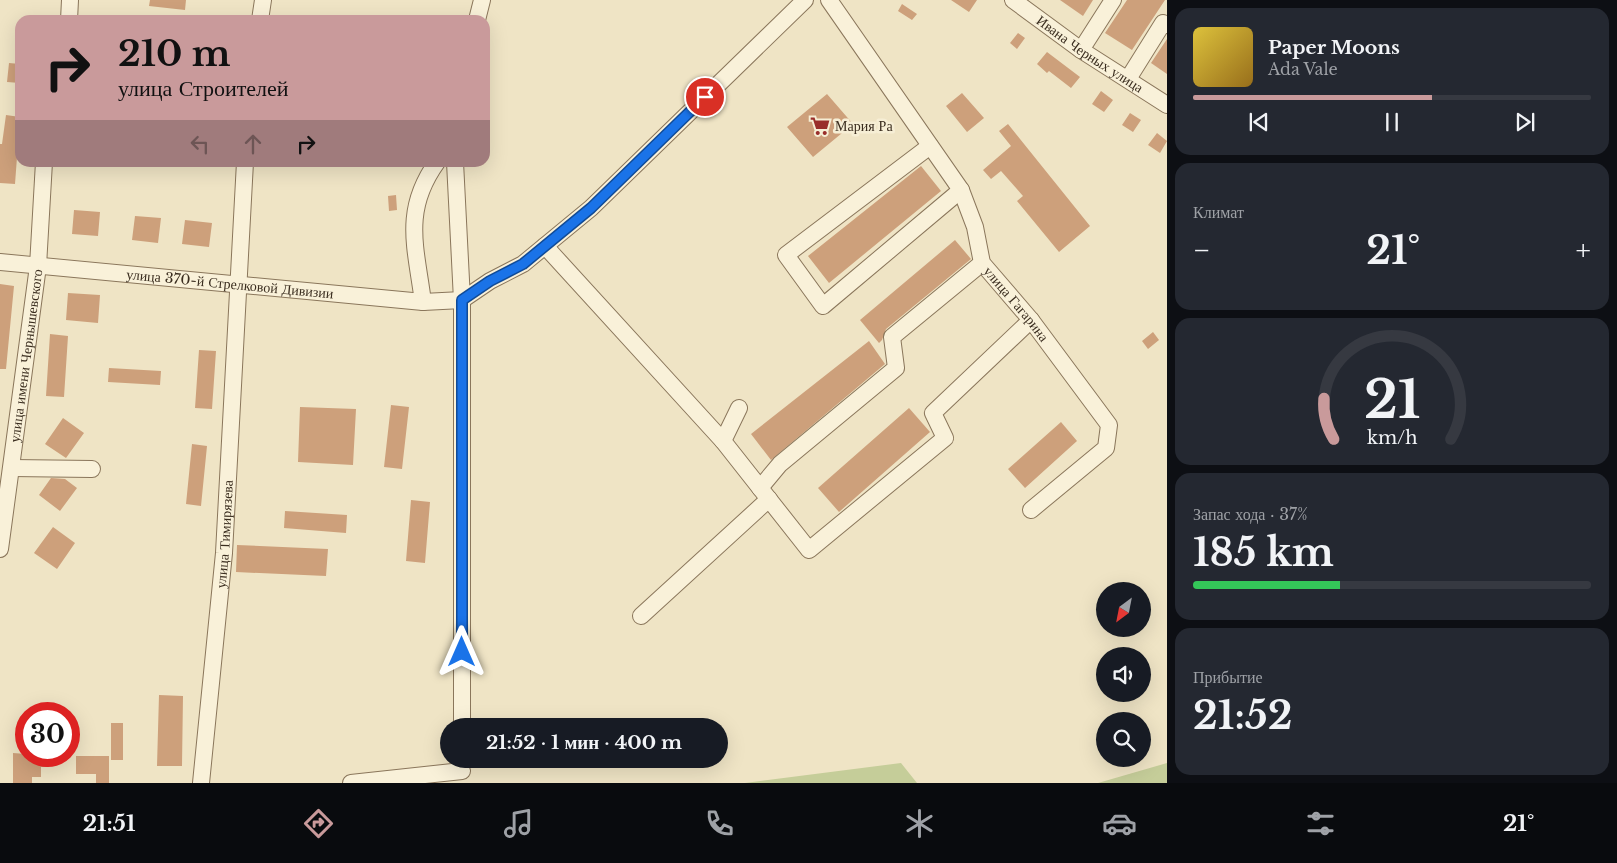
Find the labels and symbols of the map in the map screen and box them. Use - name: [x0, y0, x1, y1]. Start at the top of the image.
- street label: Ивана Черных улица: [1033, 11, 1147, 97]
- pin: [684, 76, 726, 118]
- supermarket icon: Мария Ра: [809, 115, 831, 137]
- place label: Мария Ра: [835, 117, 893, 135]
- street label: улица Гагарина: [980, 262, 1053, 346]
- street label: улица 370-й Стрелковой Дивизии: [126, 265, 335, 303]
- street label: улица имени Чернышевского: [5, 268, 46, 444]
- street label: улица Тимирязева: [212, 479, 237, 589]
- north arrow: [1096, 582, 1151, 638]
- position arrow: [435, 625, 487, 677]
- speed limit sign: 30: [15, 702, 80, 767]

